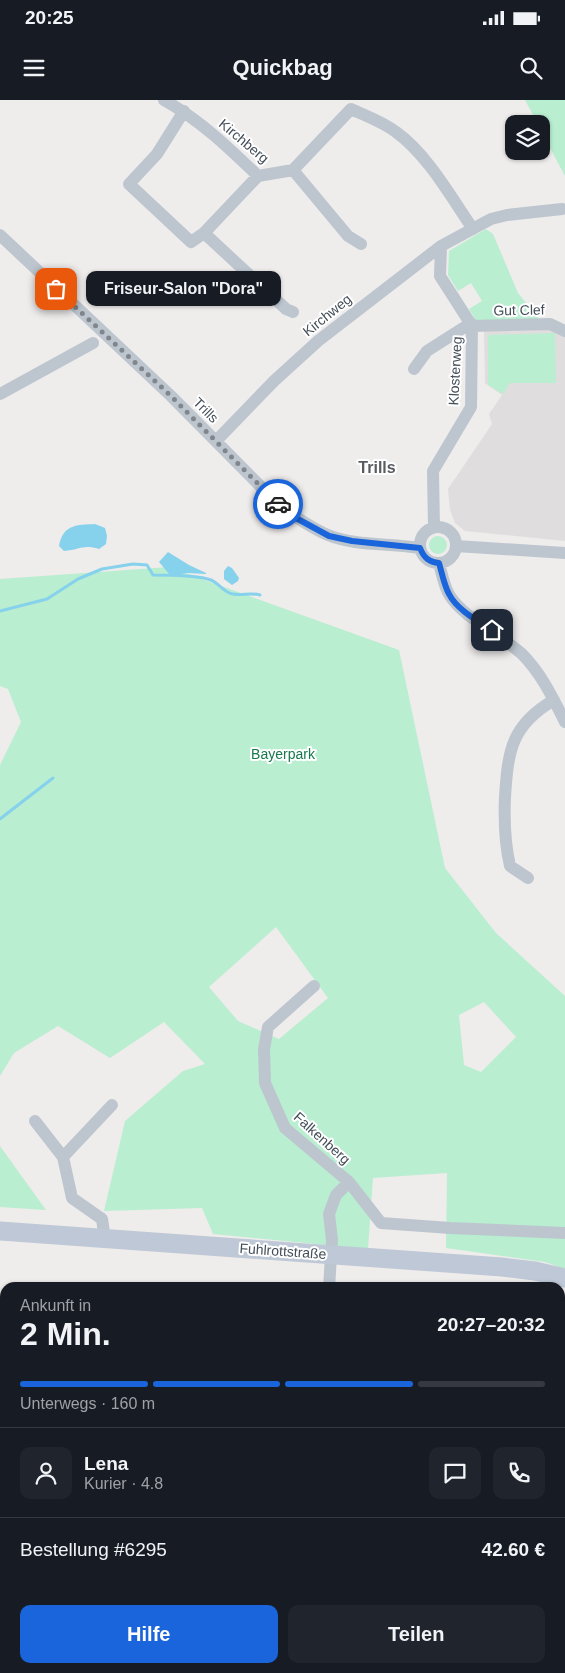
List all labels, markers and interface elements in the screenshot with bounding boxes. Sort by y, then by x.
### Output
text: 20:25 [25,7,74,28]
icon: menu [20,54,48,82]
icon: search [517,54,545,82]
text: Quickbag [232,55,333,80]
map controls [505,115,550,160]
button: layers [505,115,550,160]
street label: Kirchberg [216,116,272,166]
pin [35,268,77,310]
callout: Friseur-Salon "Dora" [86,272,281,306]
icon: bag [42,275,70,303]
text: Friseur-Salon "Dora" [104,280,263,297]
street label: Kirchweg [300,291,354,339]
street label: Gut Clef [493,302,545,318]
street label: Klosterweg [445,336,465,406]
street label: Trills [190,394,222,426]
district label: Trills [358,459,396,476]
courier [253,479,303,529]
icon: car [264,490,292,518]
pin [471,609,513,651]
icon: home [478,616,506,644]
park label: Bayerpark [251,746,316,762]
street label: Falkenberg [291,1109,353,1167]
street label: Fuhlrottstraße [239,1240,327,1262]
text: Ankunft in [20,1297,91,1314]
text: 20:27–20:32 [437,1314,545,1335]
text: 2 Min. [20,1316,111,1352]
text: Unterwegs · 160 m [20,1395,155,1412]
button: person [20,1447,72,1499]
button: chat [429,1447,481,1499]
button: phone [493,1447,545,1499]
text: Lena [84,1453,128,1474]
text: Kurier · 4.8 [84,1475,163,1492]
text: Bestellung #6295 [20,1539,167,1560]
text: 42.60 € [482,1539,545,1560]
button: Hilfe [20,1605,278,1663]
button: Teilen [288,1605,545,1663]

